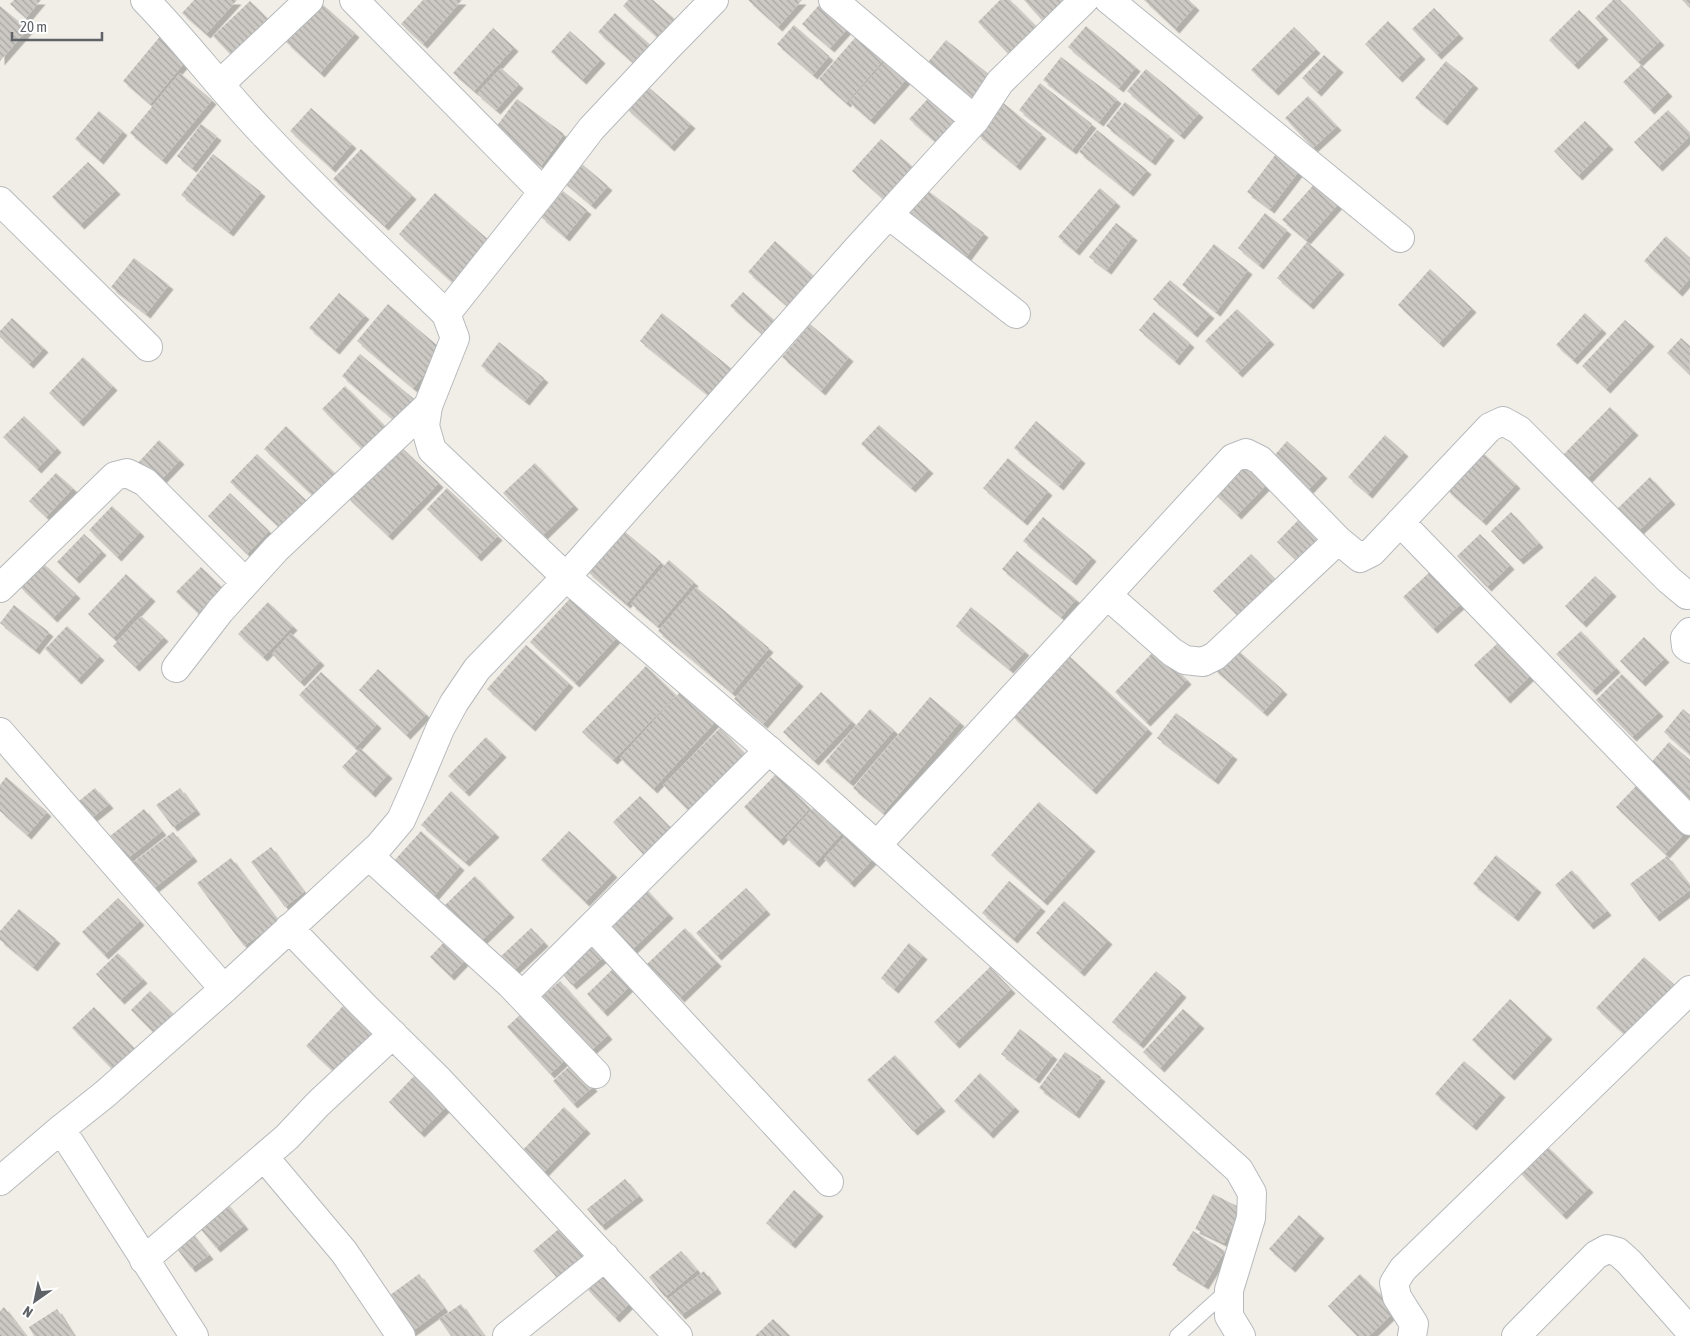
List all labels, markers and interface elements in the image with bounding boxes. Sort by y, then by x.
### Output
scale bar [12,10,102,42]
text: 20 m [20,18,47,35]
north arrow [10,1276,60,1326]
text: N [20,1303,36,1321]

